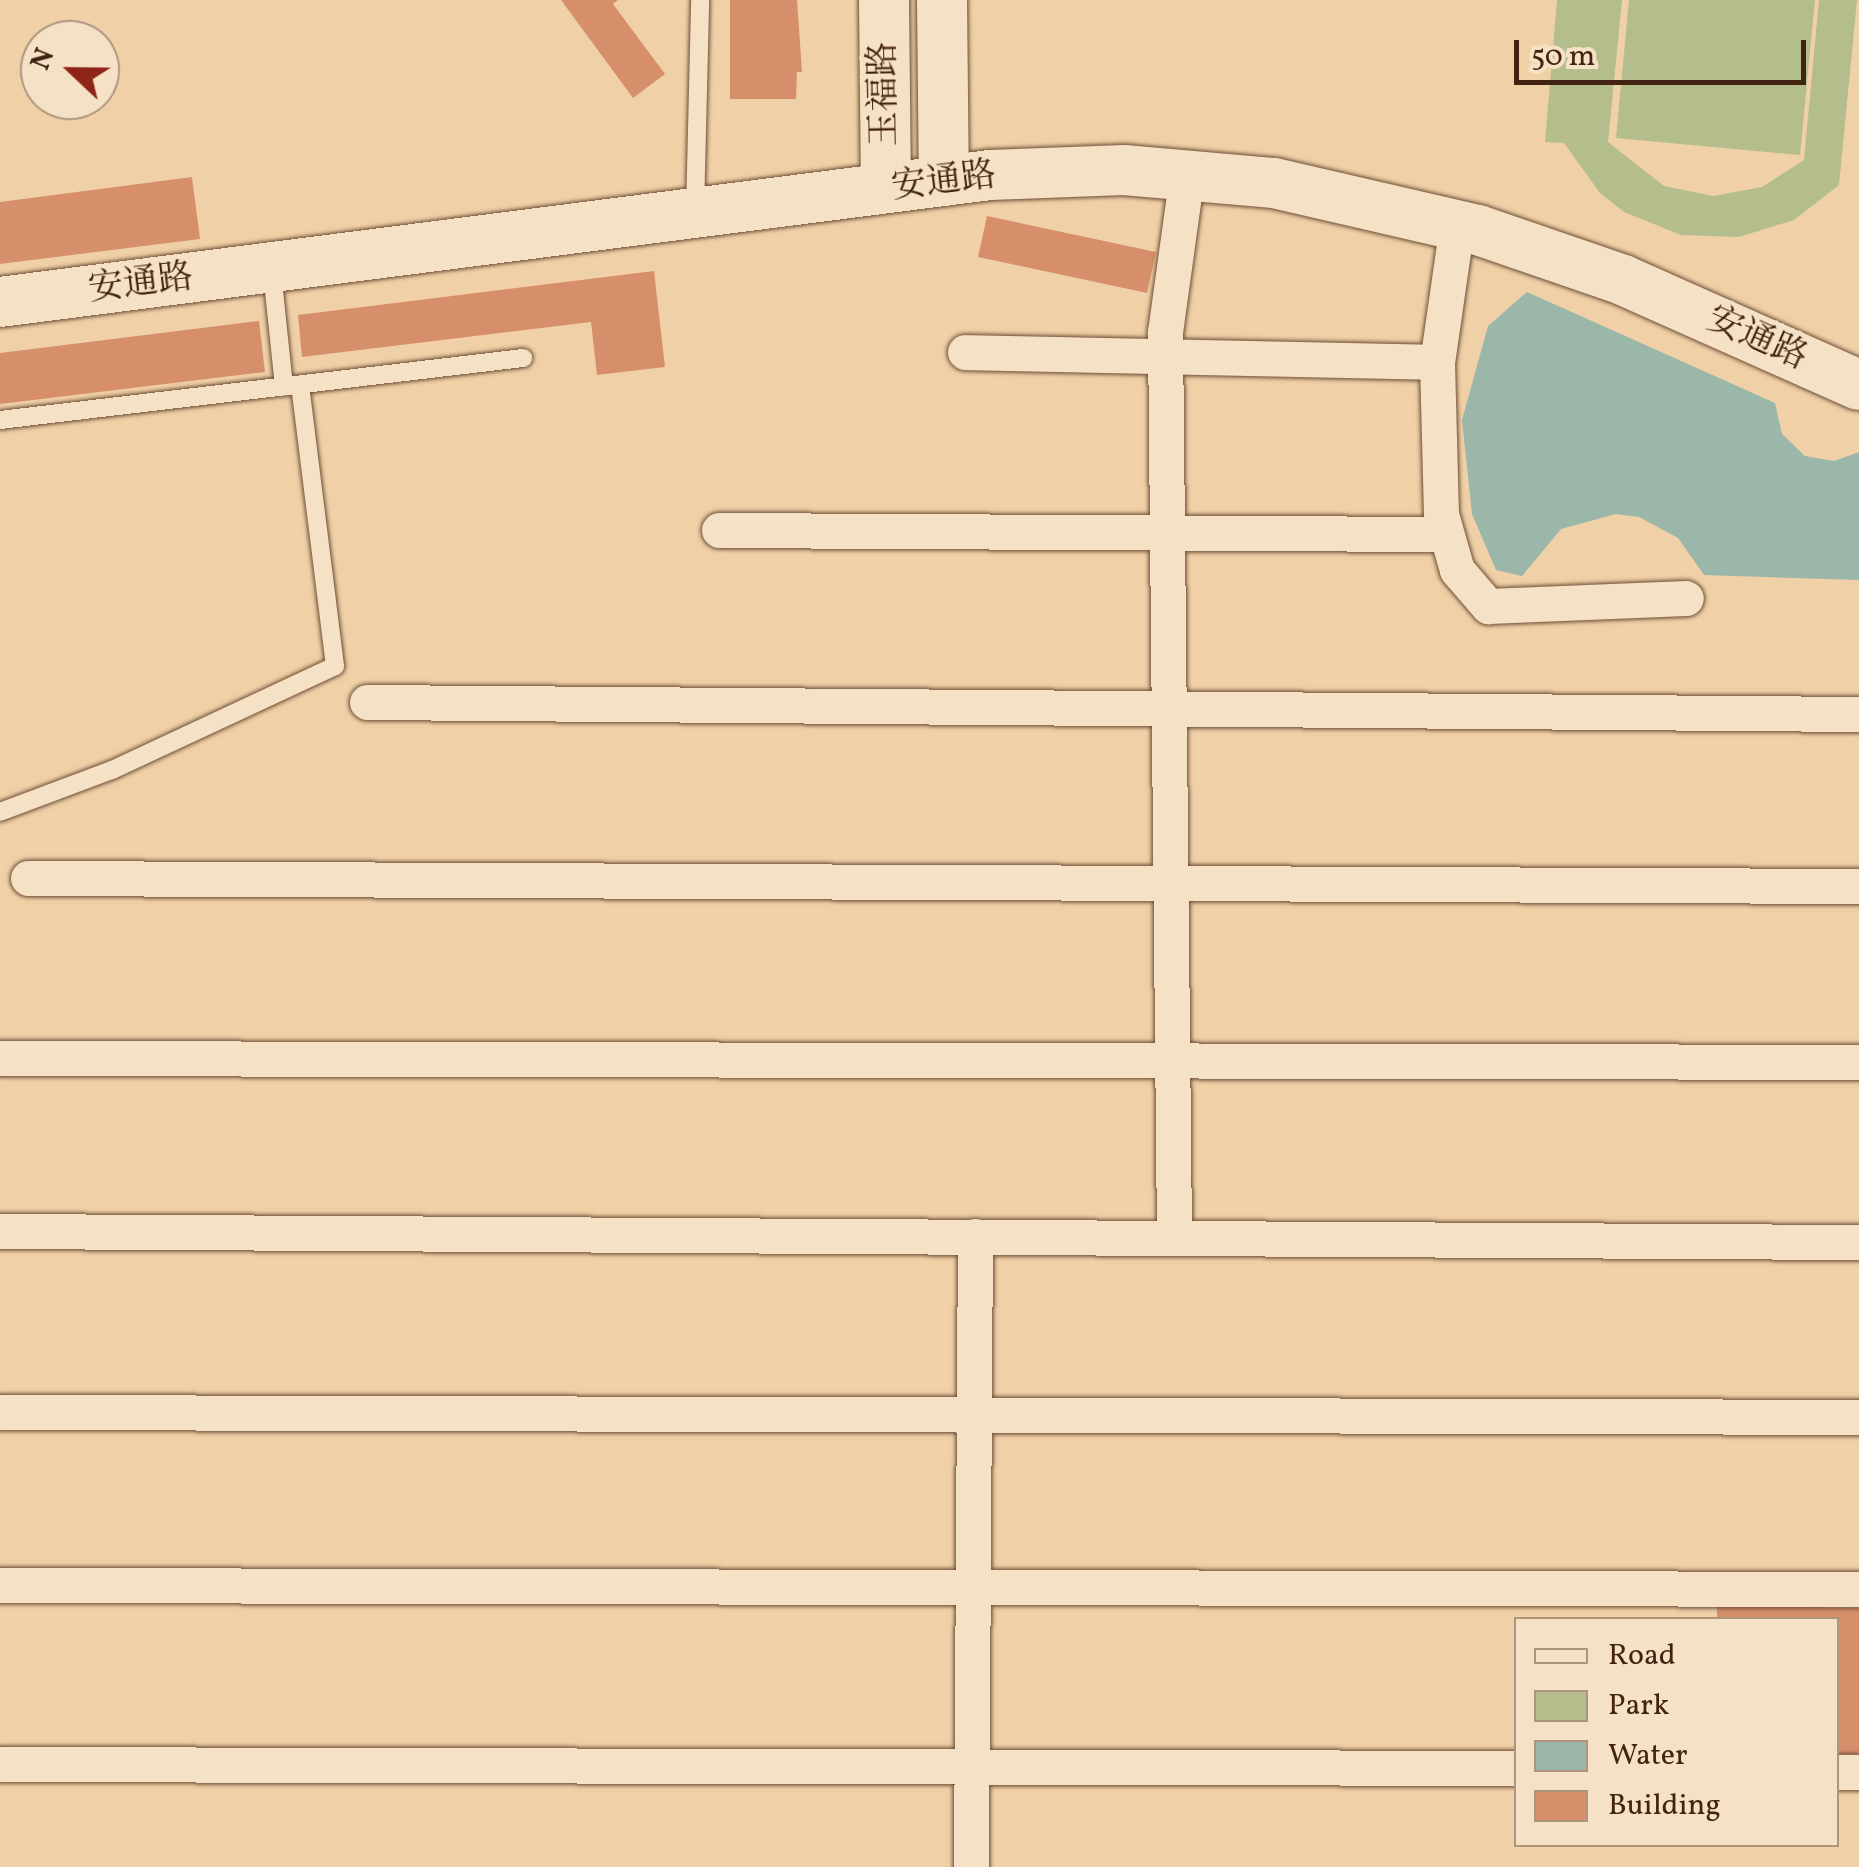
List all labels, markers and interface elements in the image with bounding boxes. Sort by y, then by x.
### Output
north arrow [20,20,120,120]
scale bar [1519,20,1812,82]
text: 50 m [1531,36,1595,78]
street label: 玉福路 [863,41,907,147]
text: N [22,43,65,76]
street label: 安通路 [889,155,999,209]
street label: 安通路 [86,257,196,311]
street label: 安通路 [1700,298,1814,380]
legend [1514,1617,1839,1847]
text: Road [1608,1635,1676,1677]
text: Park [1608,1685,1669,1727]
text: Water [1608,1735,1688,1777]
text: Building [1608,1785,1721,1827]

